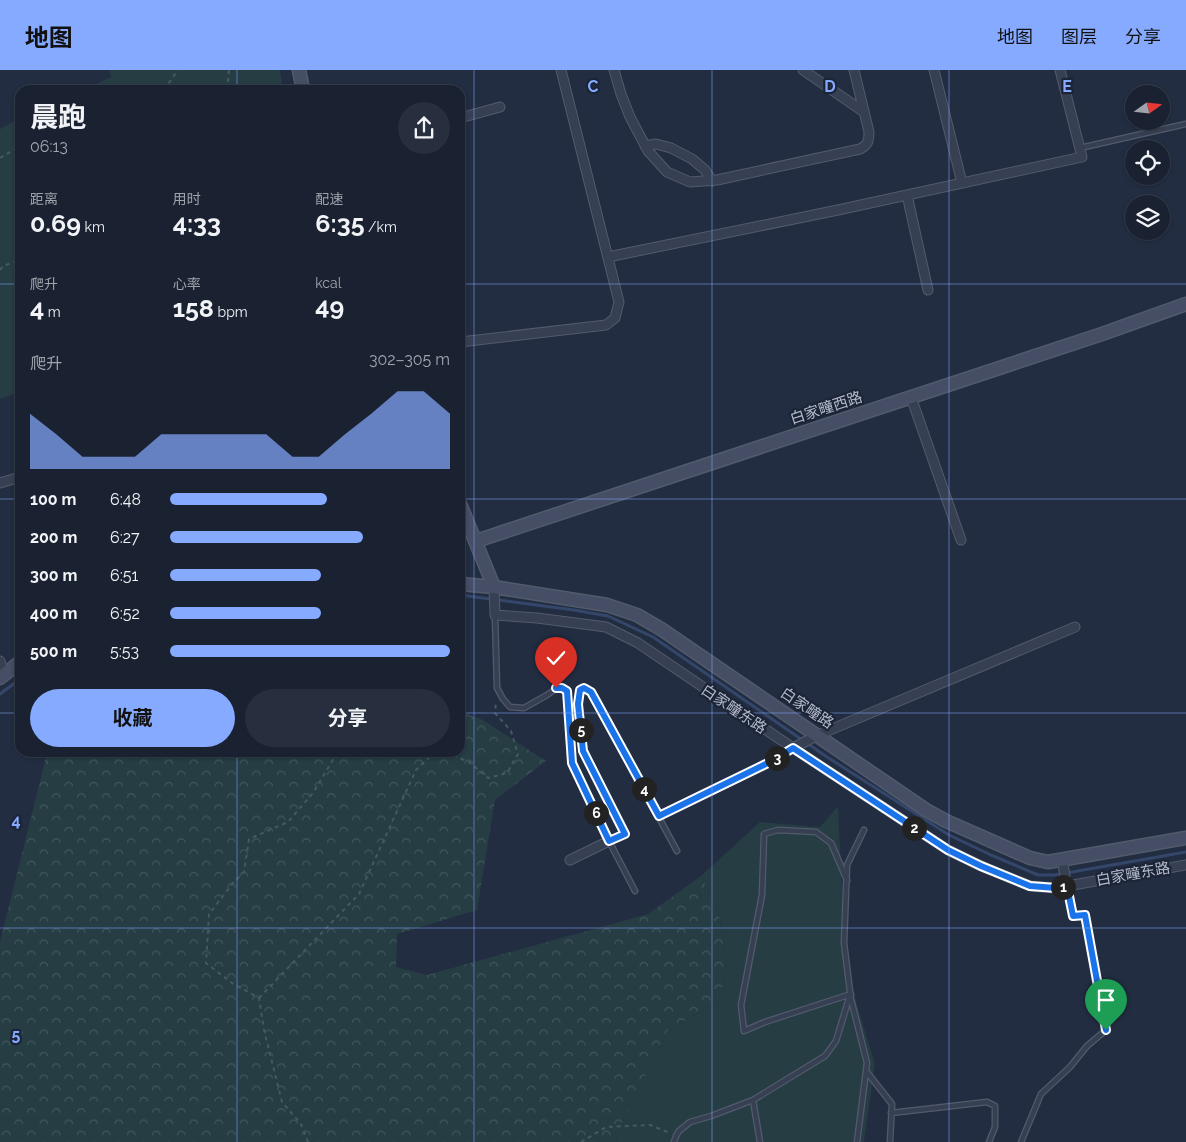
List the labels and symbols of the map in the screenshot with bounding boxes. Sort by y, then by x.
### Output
text: C [588,77,599,96]
text: D [824,77,836,96]
text: E [1062,77,1072,96]
north arrow [1125,85,1170,130]
street label: 白家疃西路 [788,388,864,428]
pin [535,637,577,688]
street label: 白家疃东路 [698,681,770,737]
street label: 白家疃路 [777,684,837,732]
pin: 5 [568,718,594,742]
pin: 3 [764,746,790,770]
pin: 4 [632,776,656,802]
pin: 6 [584,800,608,826]
text: 4 [11,811,21,830]
pin: 2 [902,816,926,840]
street label: 白家疃东路 [1094,859,1172,889]
pin: 1 [1050,874,1076,900]
pin [1085,979,1127,1030]
text: 5 [12,1025,21,1044]

